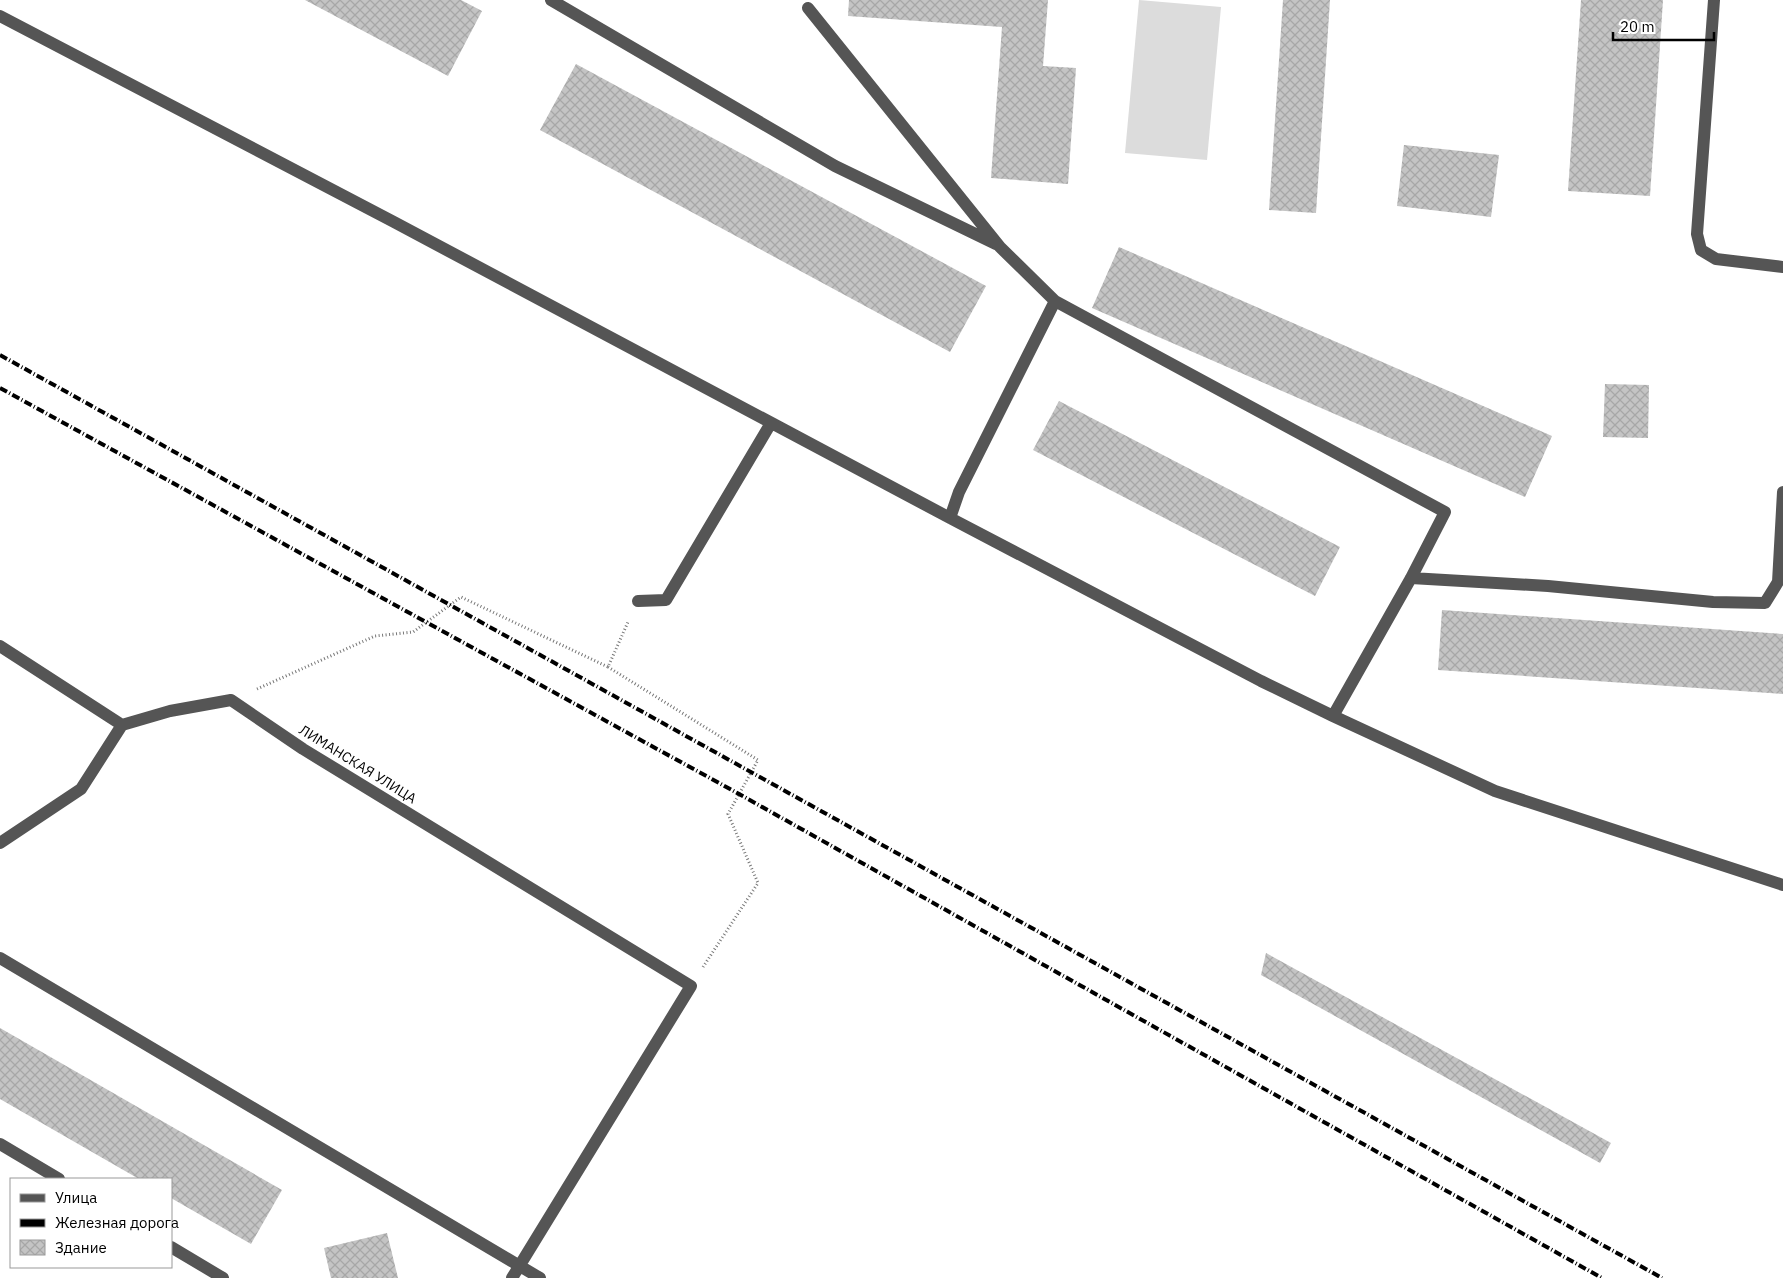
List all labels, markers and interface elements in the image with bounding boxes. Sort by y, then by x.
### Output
scale bar [1613,10,1714,42]
text: 20 m [1620,17,1655,36]
street label: ЛИМАНСКАЯ УЛИЦА [296,721,420,807]
legend [10,1178,172,1268]
text: Улица [55,1188,97,1207]
text: Железная дорога [55,1213,179,1232]
text: Здание [55,1238,107,1257]

